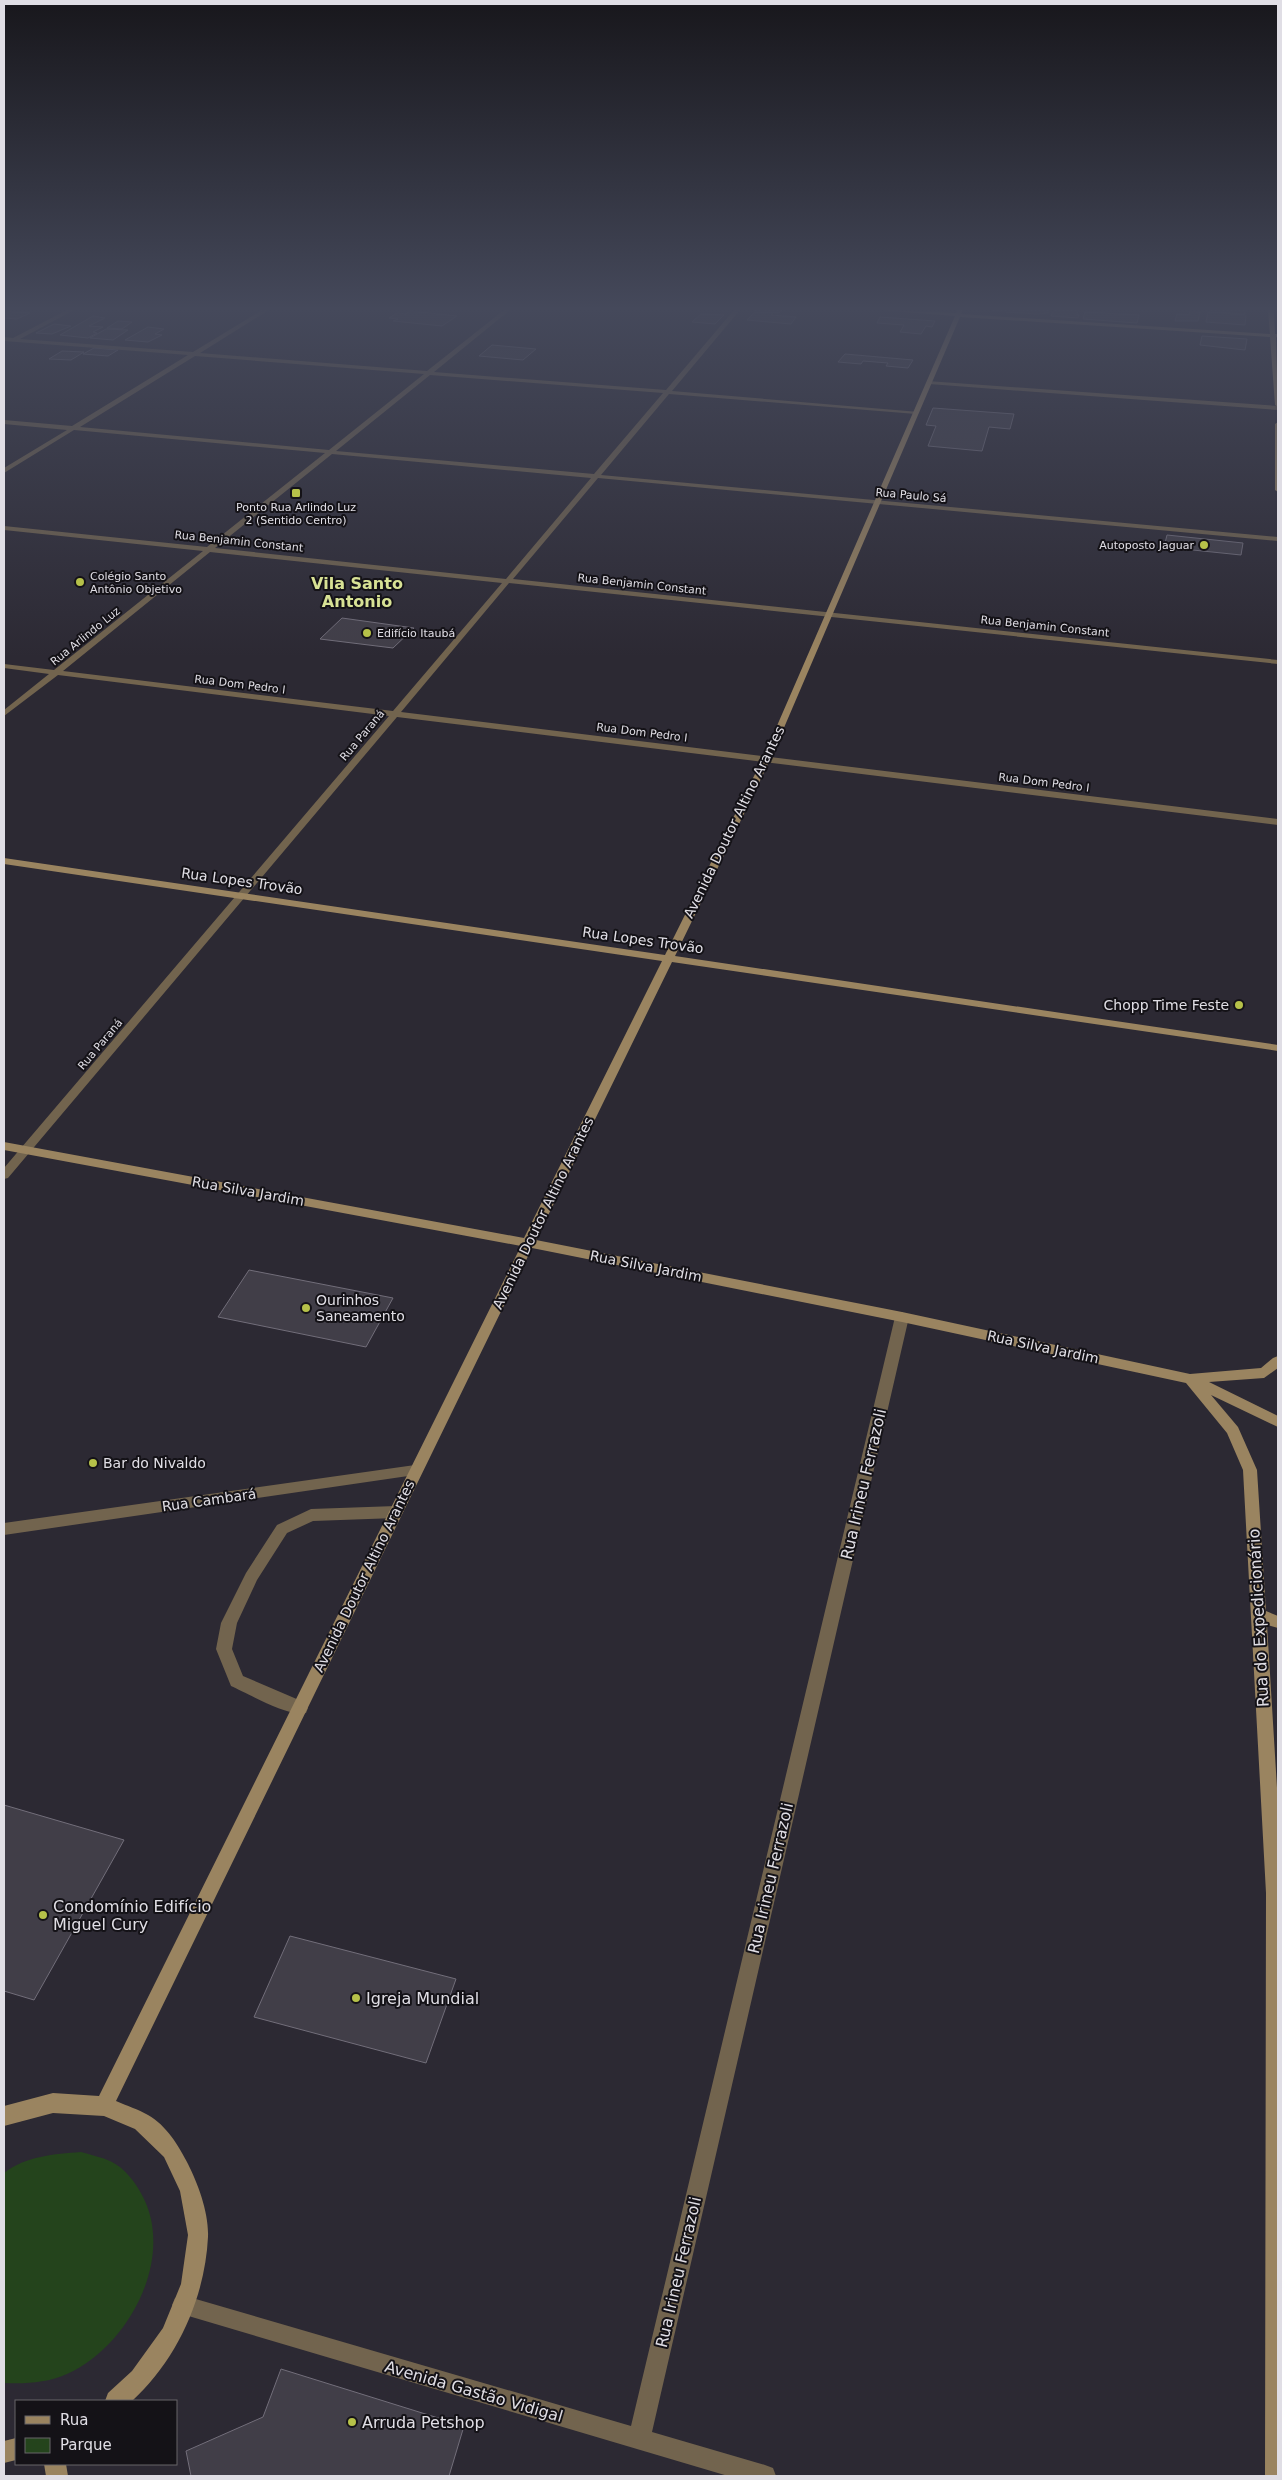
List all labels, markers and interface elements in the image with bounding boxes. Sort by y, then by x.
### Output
street label: Rua Paulo Sá [875,486,947,505]
marker: Ponto Rua Arlindo Luz 2 (Sentido Centro) [290,487,302,499]
place label: Ponto Rua Arlindo Luz 2 (Sentido Centro) [236,501,356,527]
street label: Rua Benjamin Constant [174,528,305,555]
place label: Autoposto Jaguar [1099,539,1194,552]
marker: Autoposto Jaguar [1198,539,1210,551]
place label: Colégio Santo Antônio Objetivo [90,570,182,596]
street label: Rua Benjamin Constant [577,571,708,598]
district label: Vila Santo Antonio [311,574,403,611]
marker: Colégio Santo Antônio Objetivo [74,576,86,588]
street label: Rua Arlindo Luz [48,604,123,668]
street label: Rua Benjamin Constant [980,613,1111,640]
marker: Edifício Itaubá [361,627,373,639]
place label: Edifício Itaubá [377,627,455,640]
street label: Rua Dom Pedro I [194,672,286,697]
street label: Rua Paraná [337,707,387,763]
street label: Rua Dom Pedro I [596,720,688,745]
street label: Avenida Doutor Altino Arantes [680,723,788,921]
street label: Rua Dom Pedro I [998,770,1090,795]
street label: Rua Lopes Trovão [180,865,304,897]
street label: Rua Lopes Trovão [581,924,705,956]
place label: Chopp Time Feste [1104,997,1229,1013]
marker: Chopp Time Feste [1233,999,1245,1011]
street label: Rua Paraná [75,1016,125,1072]
street label: Avenida Doutor Altino Arantes [489,1114,597,1312]
street label: Rua Silva Jardim [191,1173,305,1209]
street label: Rua Silva Jardim [589,1247,703,1285]
place label: Ourinhos Saneamento [316,1292,405,1324]
marker: Ourinhos Saneamento [300,1302,312,1314]
street label: Rua Silva Jardim [986,1327,1100,1367]
street label: Rua Irineu Ferrazoli [837,1407,890,1561]
place label: Bar do Nivaldo [103,1455,206,1471]
marker: Bar do Nivaldo [87,1457,99,1469]
street label: Avenida Doutor Altino Arantes [310,1477,418,1675]
street label: Rua Cambará [161,1485,257,1515]
street label: Rua do Expedicionário [1244,1528,1273,1708]
street label: Rua Irineu Ferrazoli [744,1801,797,1955]
place label: Condomínio Edifício Miguel Cury [53,1897,211,1934]
marker: Condomínio Edifício Miguel Cury [37,1909,49,1921]
place label: Igreja Mundial [366,1989,479,2008]
marker: Igreja Mundial [350,1992,362,2004]
street label: Rua Irineu Ferrazoli [652,2195,705,2349]
street label: Avenida Gastão Vidigal [383,2357,565,2426]
legend [15,2400,178,2465]
text: Rua [60,2411,88,2429]
place label: Arruda Petshop [362,2413,485,2432]
marker: Arruda Petshop [346,2416,358,2428]
text: Parque [60,2436,112,2454]

